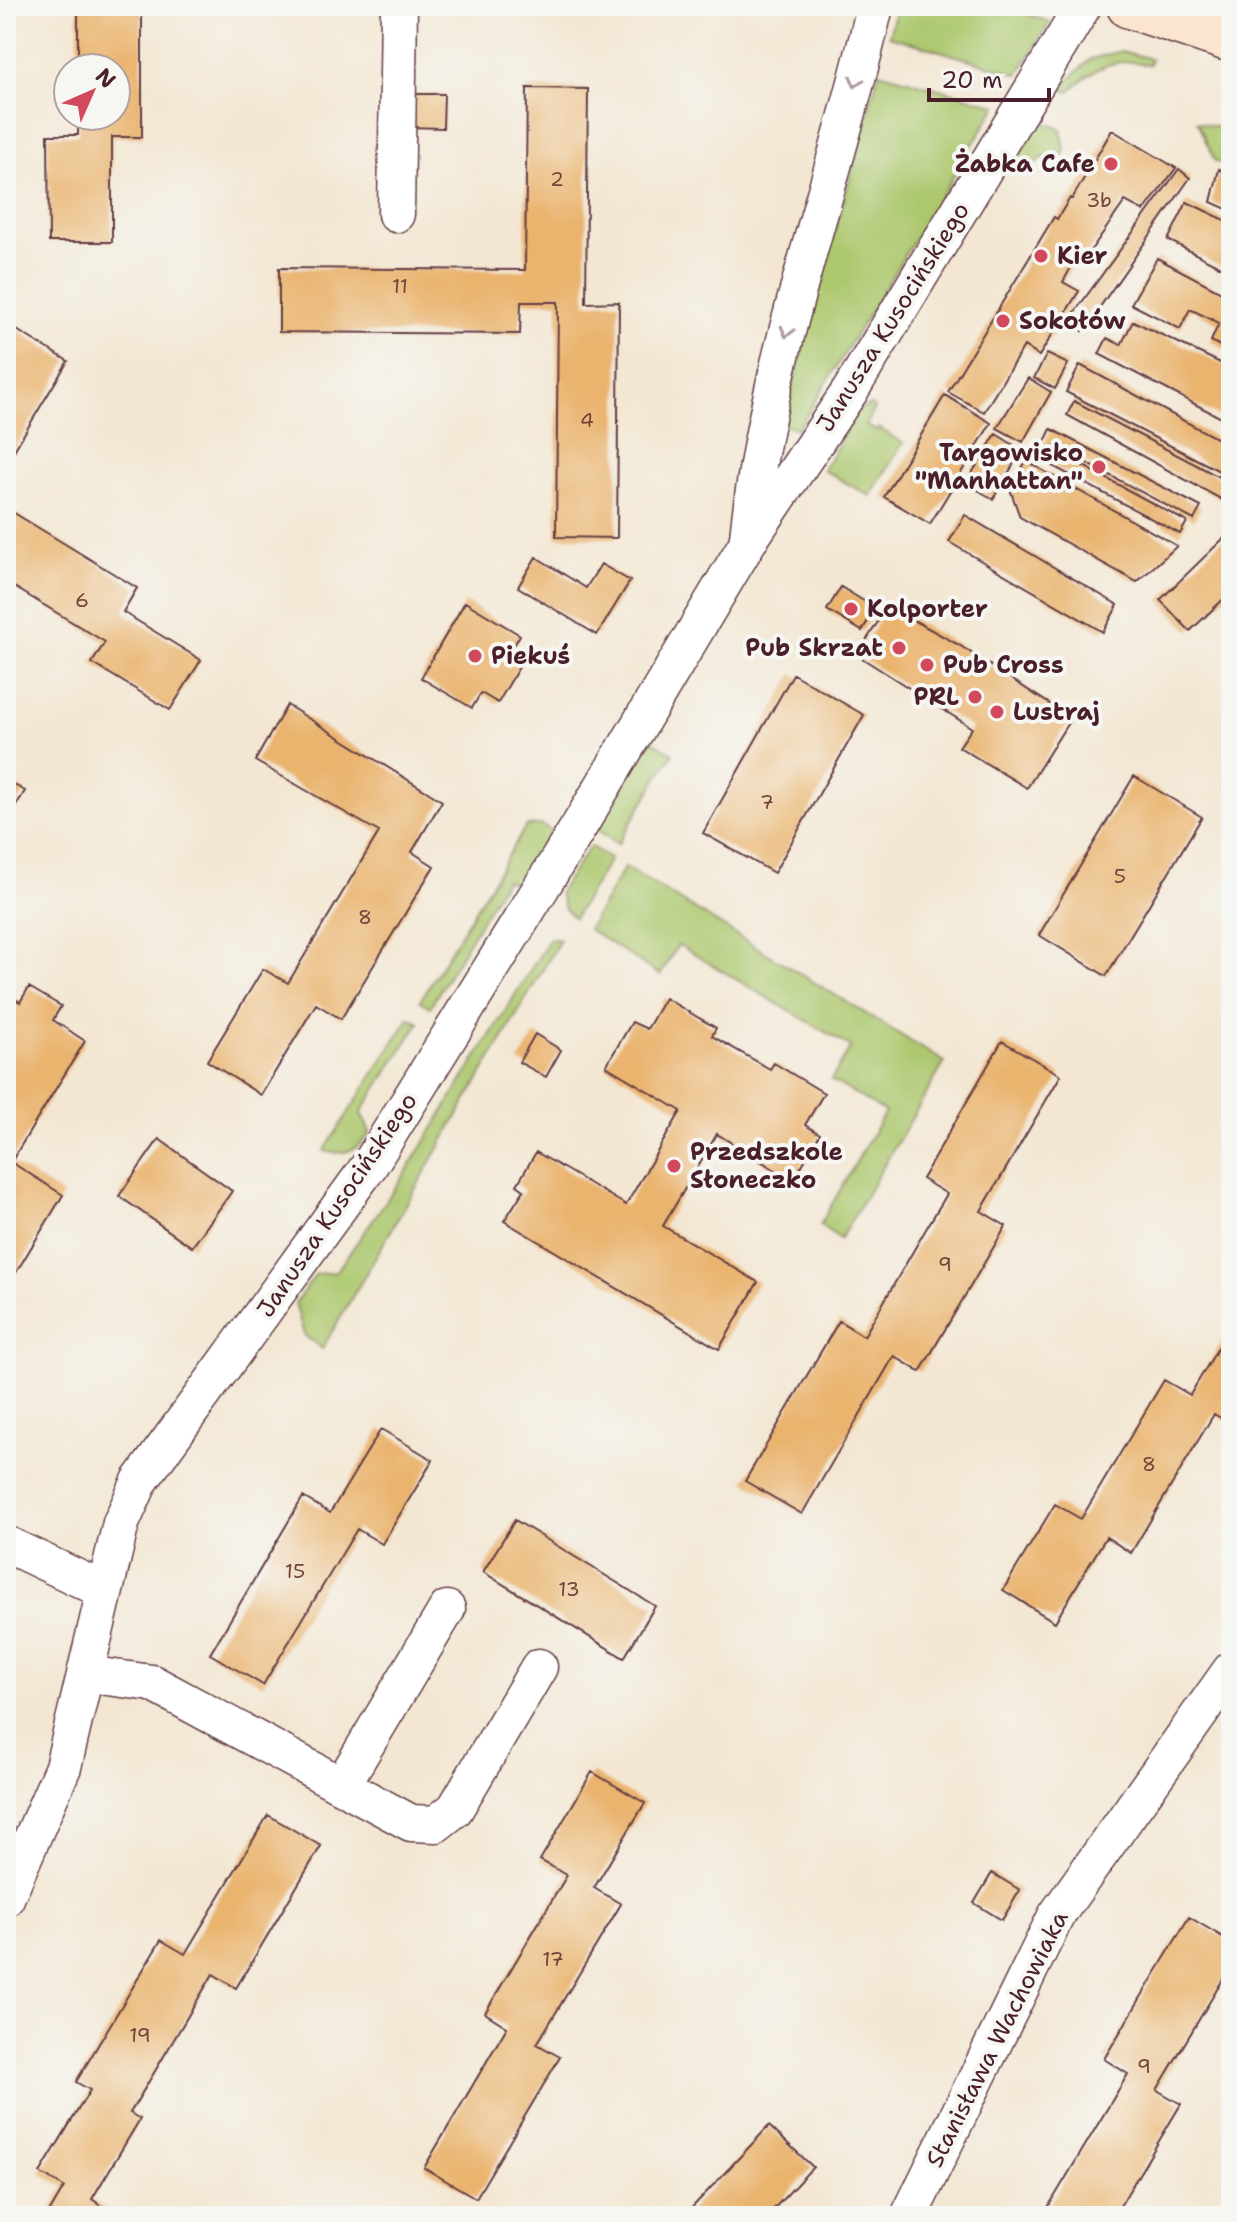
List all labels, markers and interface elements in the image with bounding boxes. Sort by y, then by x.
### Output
north arrow [52,52,132,132]
scale bar [929,52,1049,102]
text: N [89,62,122,95]
text: 20 m [941,64,1003,96]
one-way arrow [849,74,865,88]
place label: Żabka Cafe [955,148,1095,180]
marker: Żabka Cafe [1102,155,1120,173]
house number: 2 [550,166,564,192]
house number: 3b [1086,187,1112,213]
street label: Janusza Kusocińskiego [809,196,977,438]
place label: Kier [1057,240,1108,272]
marker: Kier [1032,247,1050,265]
house number: 11 [392,273,408,299]
place label: Sokołów [1019,305,1126,337]
marker: Sokołów [994,312,1012,330]
one-way arrow [780,325,797,339]
house number: 4 [580,407,594,433]
place label: Targowisko "Manhattan" [915,437,1083,497]
marker: Targowisko "Manhattan" [1090,458,1108,476]
house number: 6 [75,587,89,613]
place label: Kolporter [867,593,988,625]
marker: Kolporter [842,600,860,618]
place label: Pub Skrzat [745,632,883,664]
marker: Pub Skrzat [890,639,908,657]
place label: Piekuś [491,640,570,672]
marker: Piekuś [466,647,484,665]
place label: Pub Cross [943,649,1064,681]
marker: Pub Cross [918,656,936,674]
place label: PRL [914,681,959,713]
marker: PRL [966,688,984,706]
place label: Lustraj [1013,696,1100,728]
marker: Lustraj [988,703,1006,721]
house number: 7 [760,789,774,815]
house number: 5 [1114,863,1126,889]
house number: 8 [358,904,372,930]
street label: Janusza Kusocińskiego [250,1086,424,1324]
place label: Przedszkole Słoneczko [690,1136,843,1196]
marker: Przedszkole Słoneczko [665,1157,683,1175]
house number: 9 [938,1251,952,1277]
house number: 8 [1142,1451,1156,1477]
house number: 15 [285,1558,305,1584]
house number: 13 [558,1576,580,1602]
street label: Stanisława Wachowiaka [918,1905,1076,2173]
house number: 17 [542,1946,564,1972]
house number: 19 [129,2022,151,2048]
house number: 9 [1137,2053,1151,2079]

